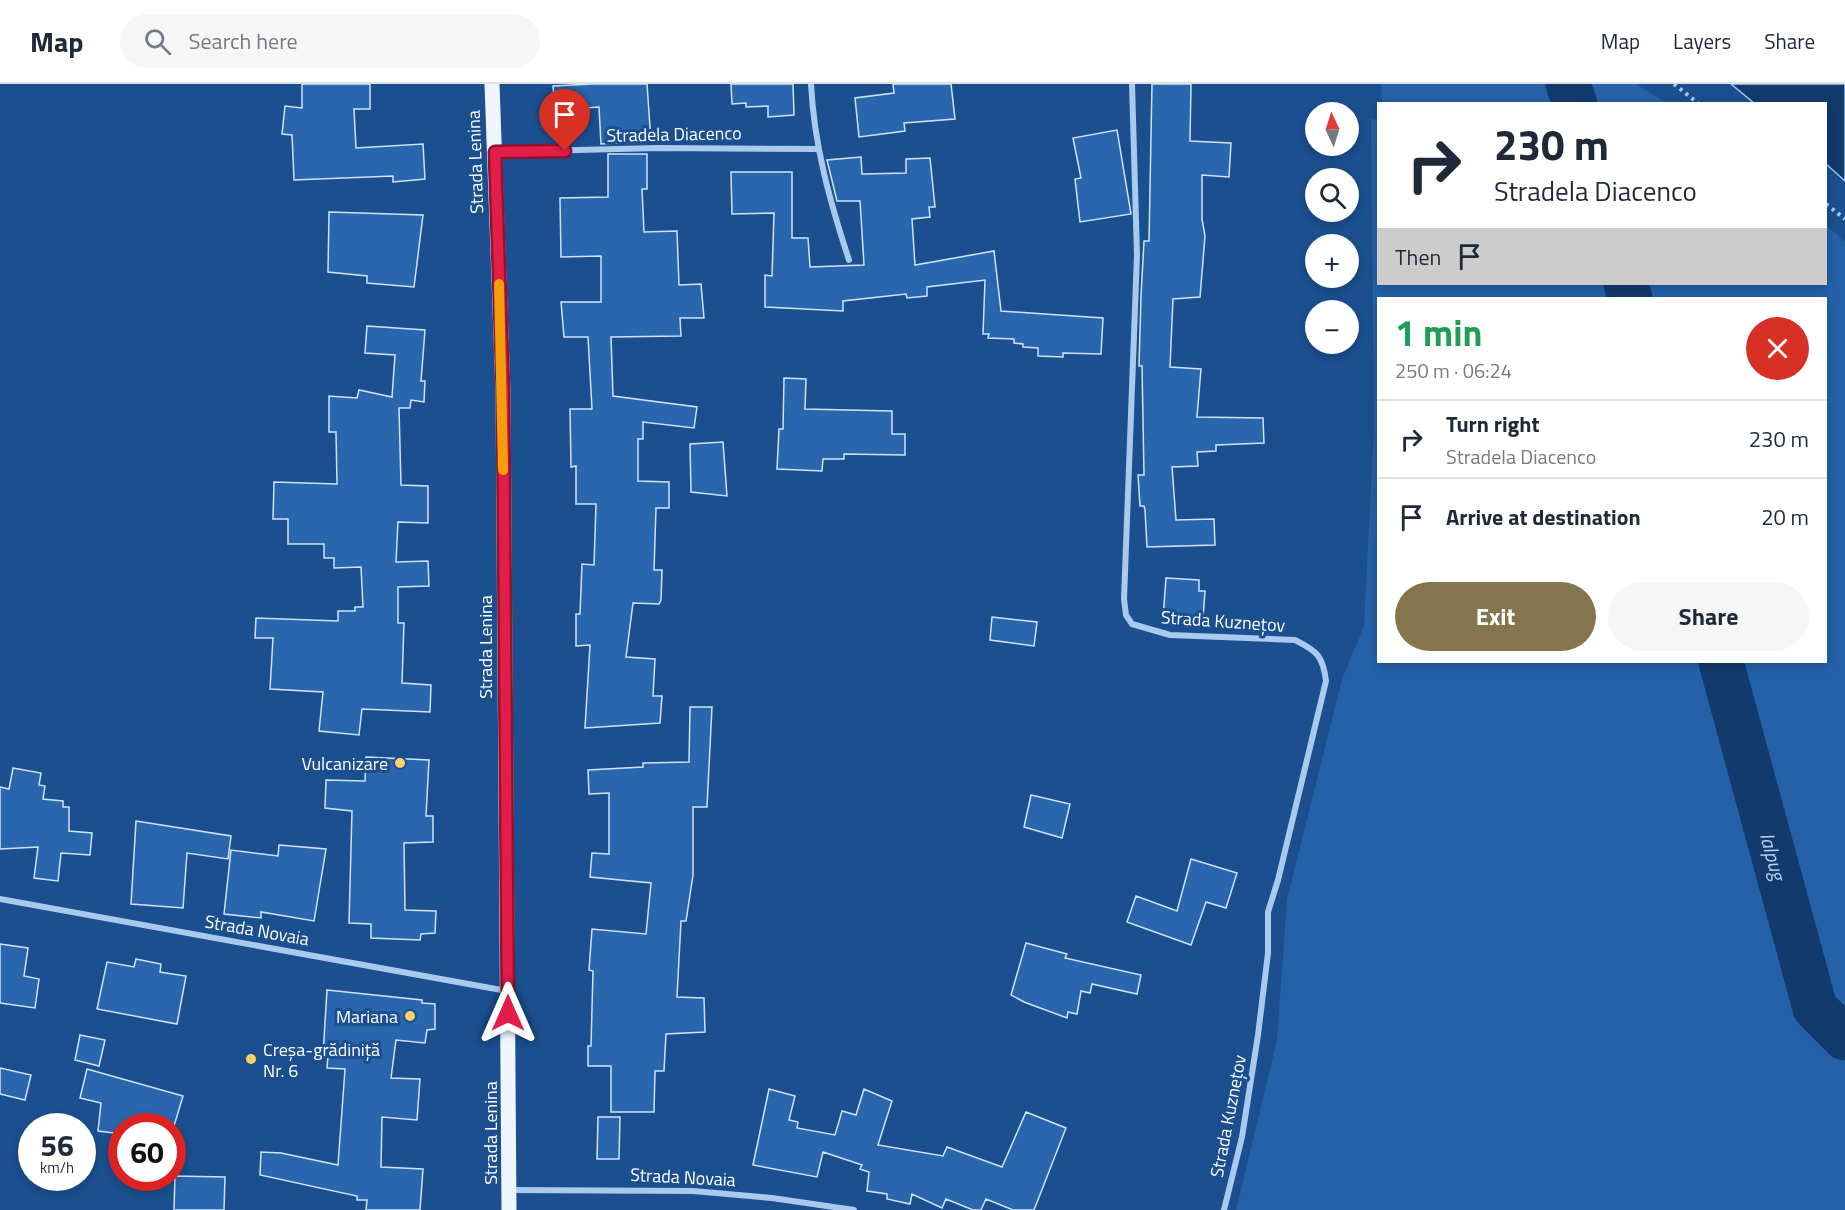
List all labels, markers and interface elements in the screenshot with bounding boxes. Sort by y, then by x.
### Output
search box [120,14,540,68]
text: Map [30,20,84,63]
text: Search here [189,24,298,58]
icon: search [141,25,174,58]
text: Map [1601,25,1640,57]
text: Layers [1673,25,1731,57]
text: Share [1764,25,1815,57]
pin [539,89,590,151]
icon: arrive [548,98,581,131]
north arrow [1305,102,1359,156]
map controls [1305,102,1359,354]
street label: Strada Lenina [460,110,490,214]
text: 230 m [1494,112,1609,176]
street label: Stradela Diacenco [606,119,742,149]
icon: right [1395,126,1473,204]
button: search [1305,168,1359,222]
text: Stradela Diacenco [1494,170,1697,211]
button: + [1305,234,1359,288]
text: Then [1395,240,1441,274]
icon: arrive [1453,240,1486,273]
button: − [1305,300,1359,354]
text: 1 min [1395,305,1482,360]
button: close [1746,317,1809,380]
text: 250 m · 06:24 [1395,355,1512,386]
text: Turn right [1446,407,1540,441]
text: 230 m [1749,422,1809,456]
icon: right [1395,423,1428,456]
text: Stradela Diacenco [1446,441,1596,472]
text: Arrive at destination [1446,500,1641,534]
text: 20 m [1761,500,1809,534]
icon: arrive [1395,501,1428,534]
button: Exit [1395,582,1596,651]
button: Share [1608,582,1809,651]
street label: Strada Lenina [472,595,499,699]
street label: Strada Kuznețov [1160,603,1286,639]
place label: Vulcanizare [301,750,388,777]
marker: Vulcanizare [393,756,407,770]
water label: Ialpug [1752,829,1796,886]
street label: Strada Novaia [203,908,311,952]
position arrow [476,981,540,1045]
place label: Mariana [336,1003,398,1030]
marker: Mariana [403,1009,417,1023]
place label: Creșa-grădiniță Nr. 6 [263,1036,380,1084]
marker: Creșa-grădiniță Nr. 6 [244,1052,258,1066]
street label: Strada Kuznețov [1203,1052,1253,1180]
street label: Strada Lenina [477,1081,504,1185]
speed limit sign: 60 [108,1113,186,1191]
text: 56 [40,1122,74,1168]
text: km/h [40,1156,74,1179]
street label: Strada Novaia [630,1161,736,1193]

